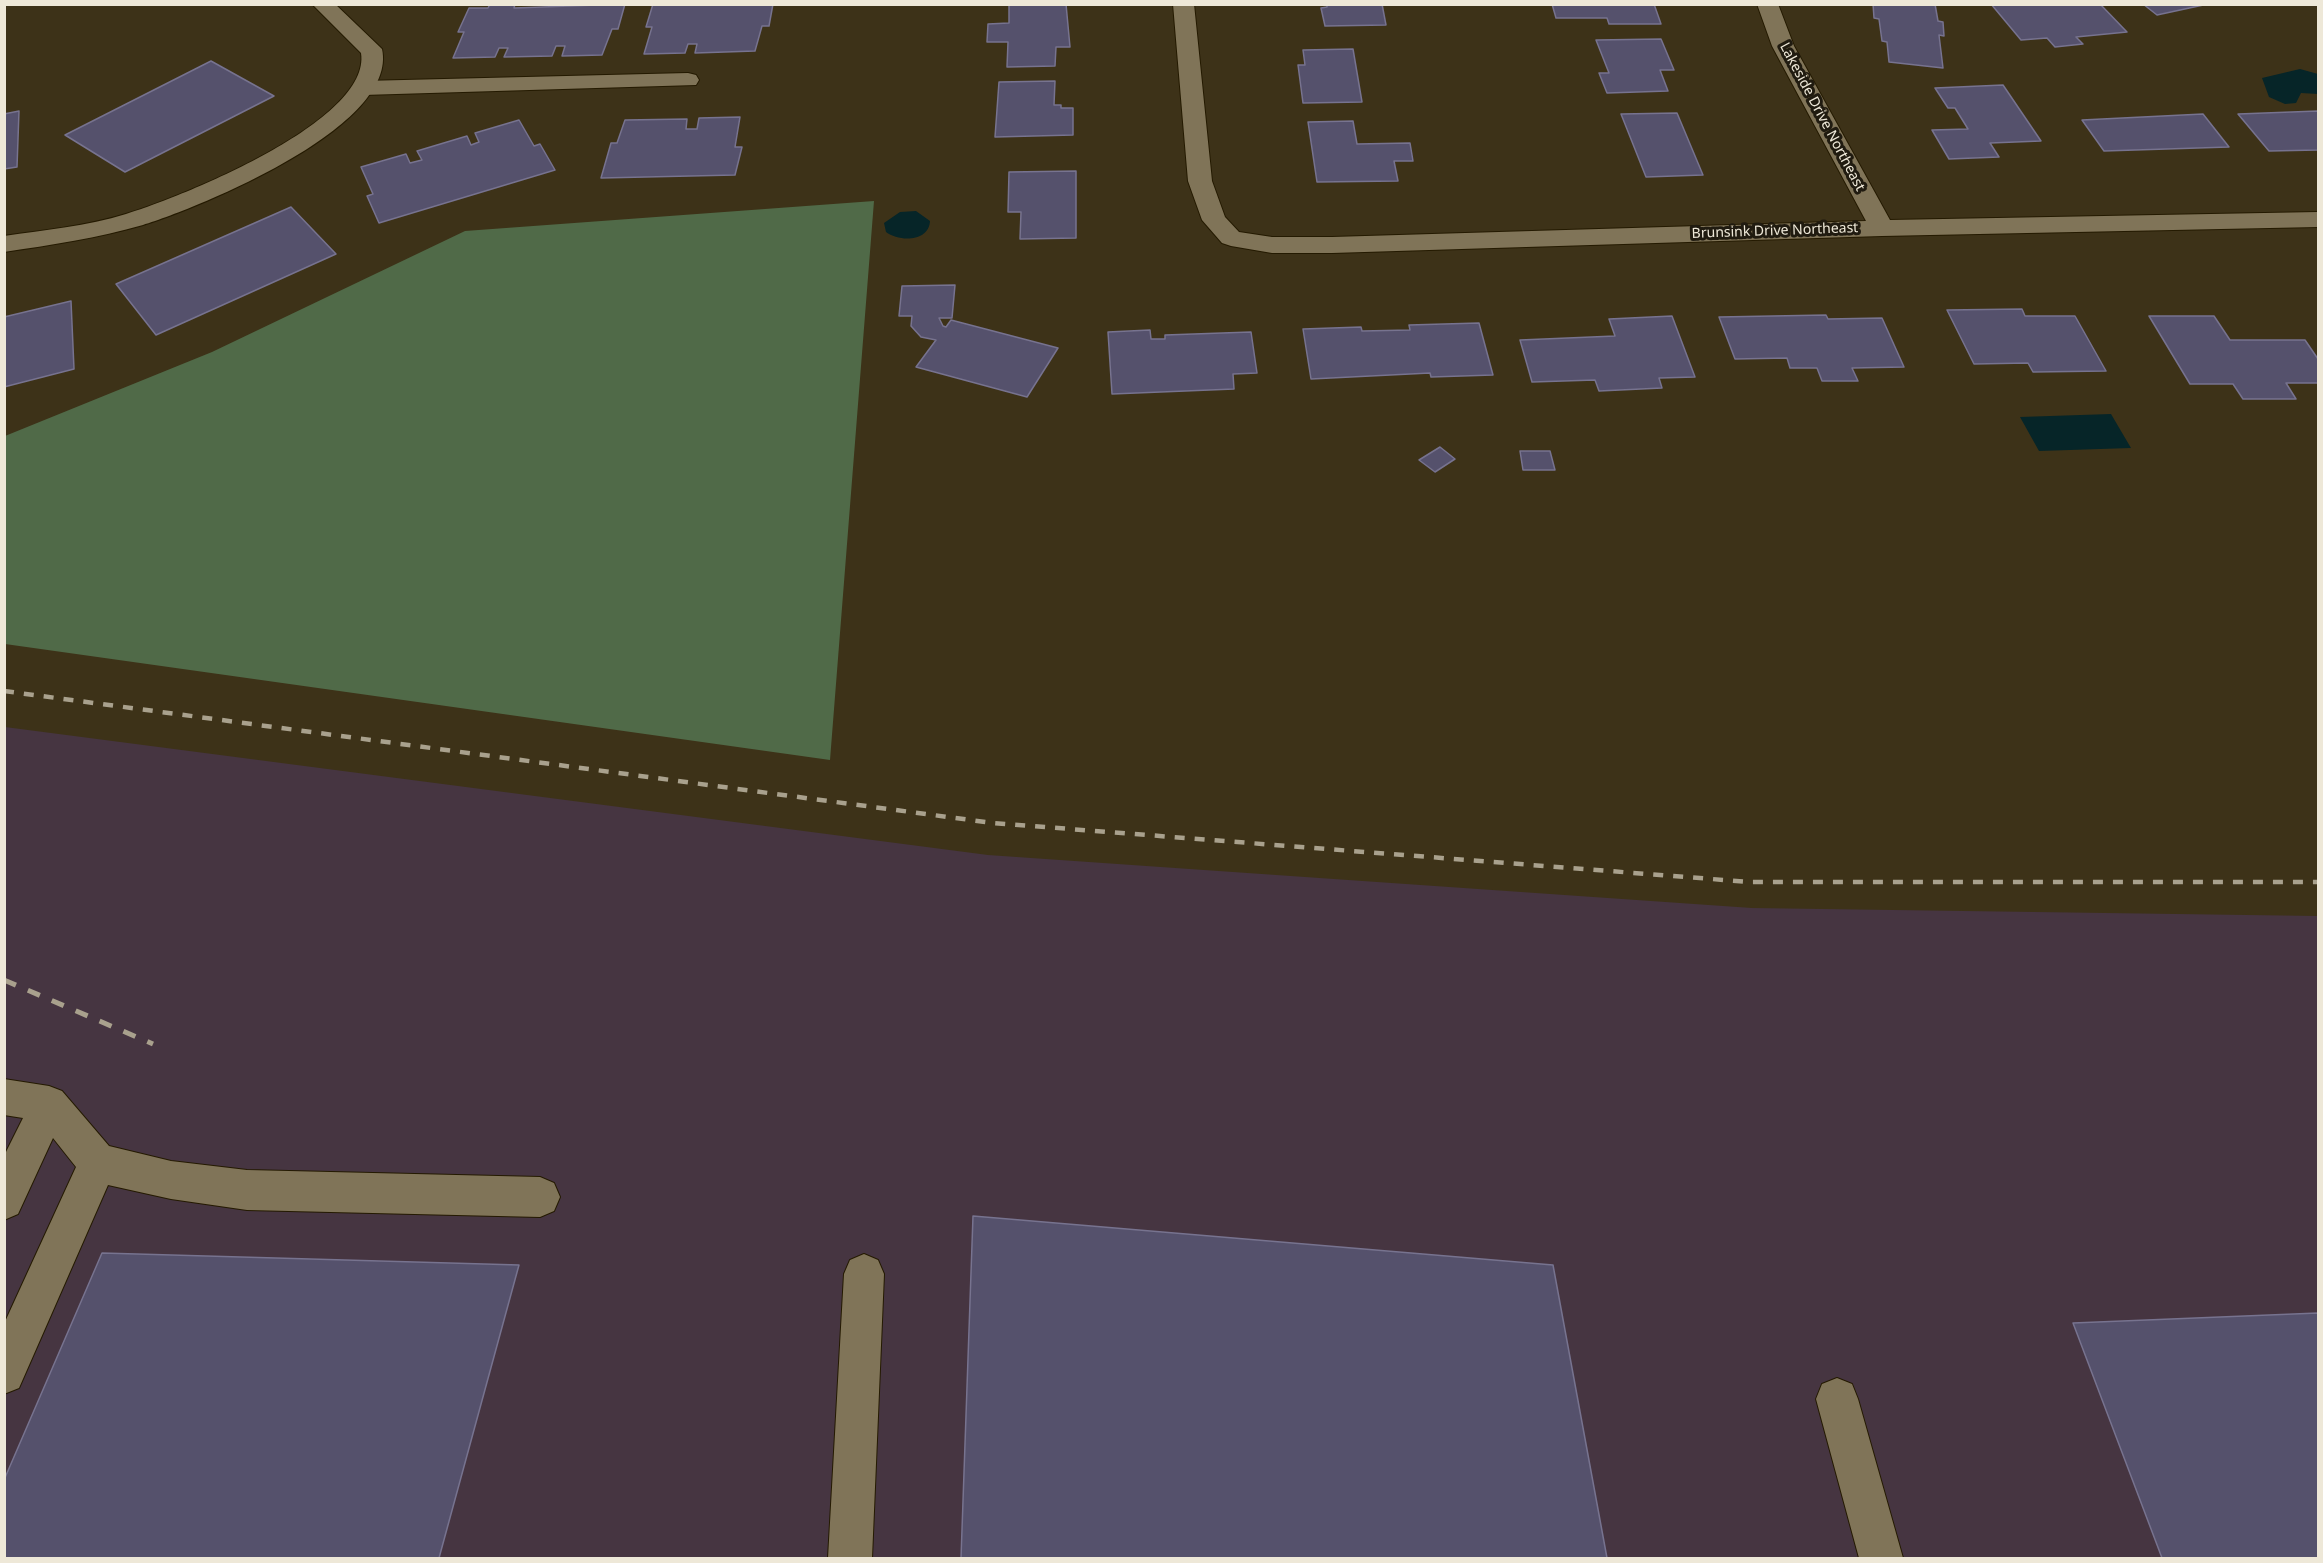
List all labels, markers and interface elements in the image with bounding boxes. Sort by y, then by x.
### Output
street label: Lakeside Drive Northeast [1776,40,1868,194]
street label: Brunsink Drive Northeast [1691,220,1859,242]

